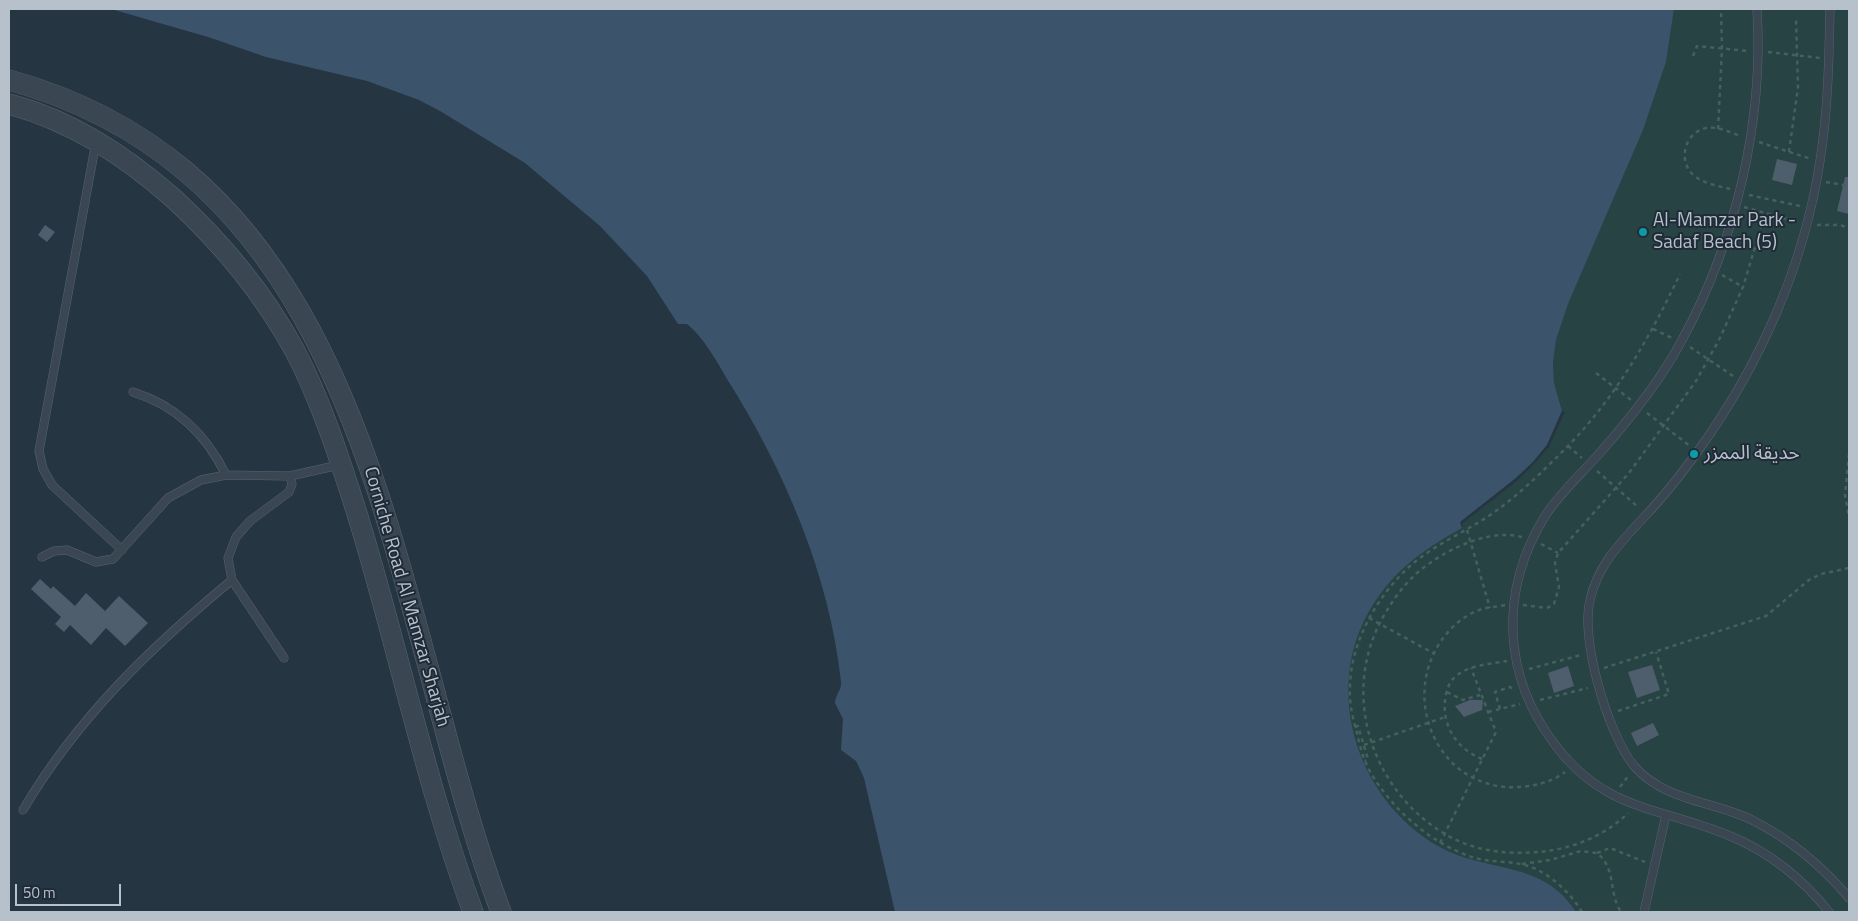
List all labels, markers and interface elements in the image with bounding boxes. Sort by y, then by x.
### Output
place label: Al-Mamzar Park - Sadaf Beach (5) [1653,210,1796,254]
marker: Al-Mamzar Park - Sadaf Beach (5) [1637,226,1649,238]
place label: حديقة الممزر [1704,443,1800,465]
marker: حديقة الممزر [1688,448,1700,460]
street label: Corniche Road Al Mamzar Sharjah [358,464,454,730]
scale bar [18,874,124,906]
text: 50 m [23,881,56,904]

